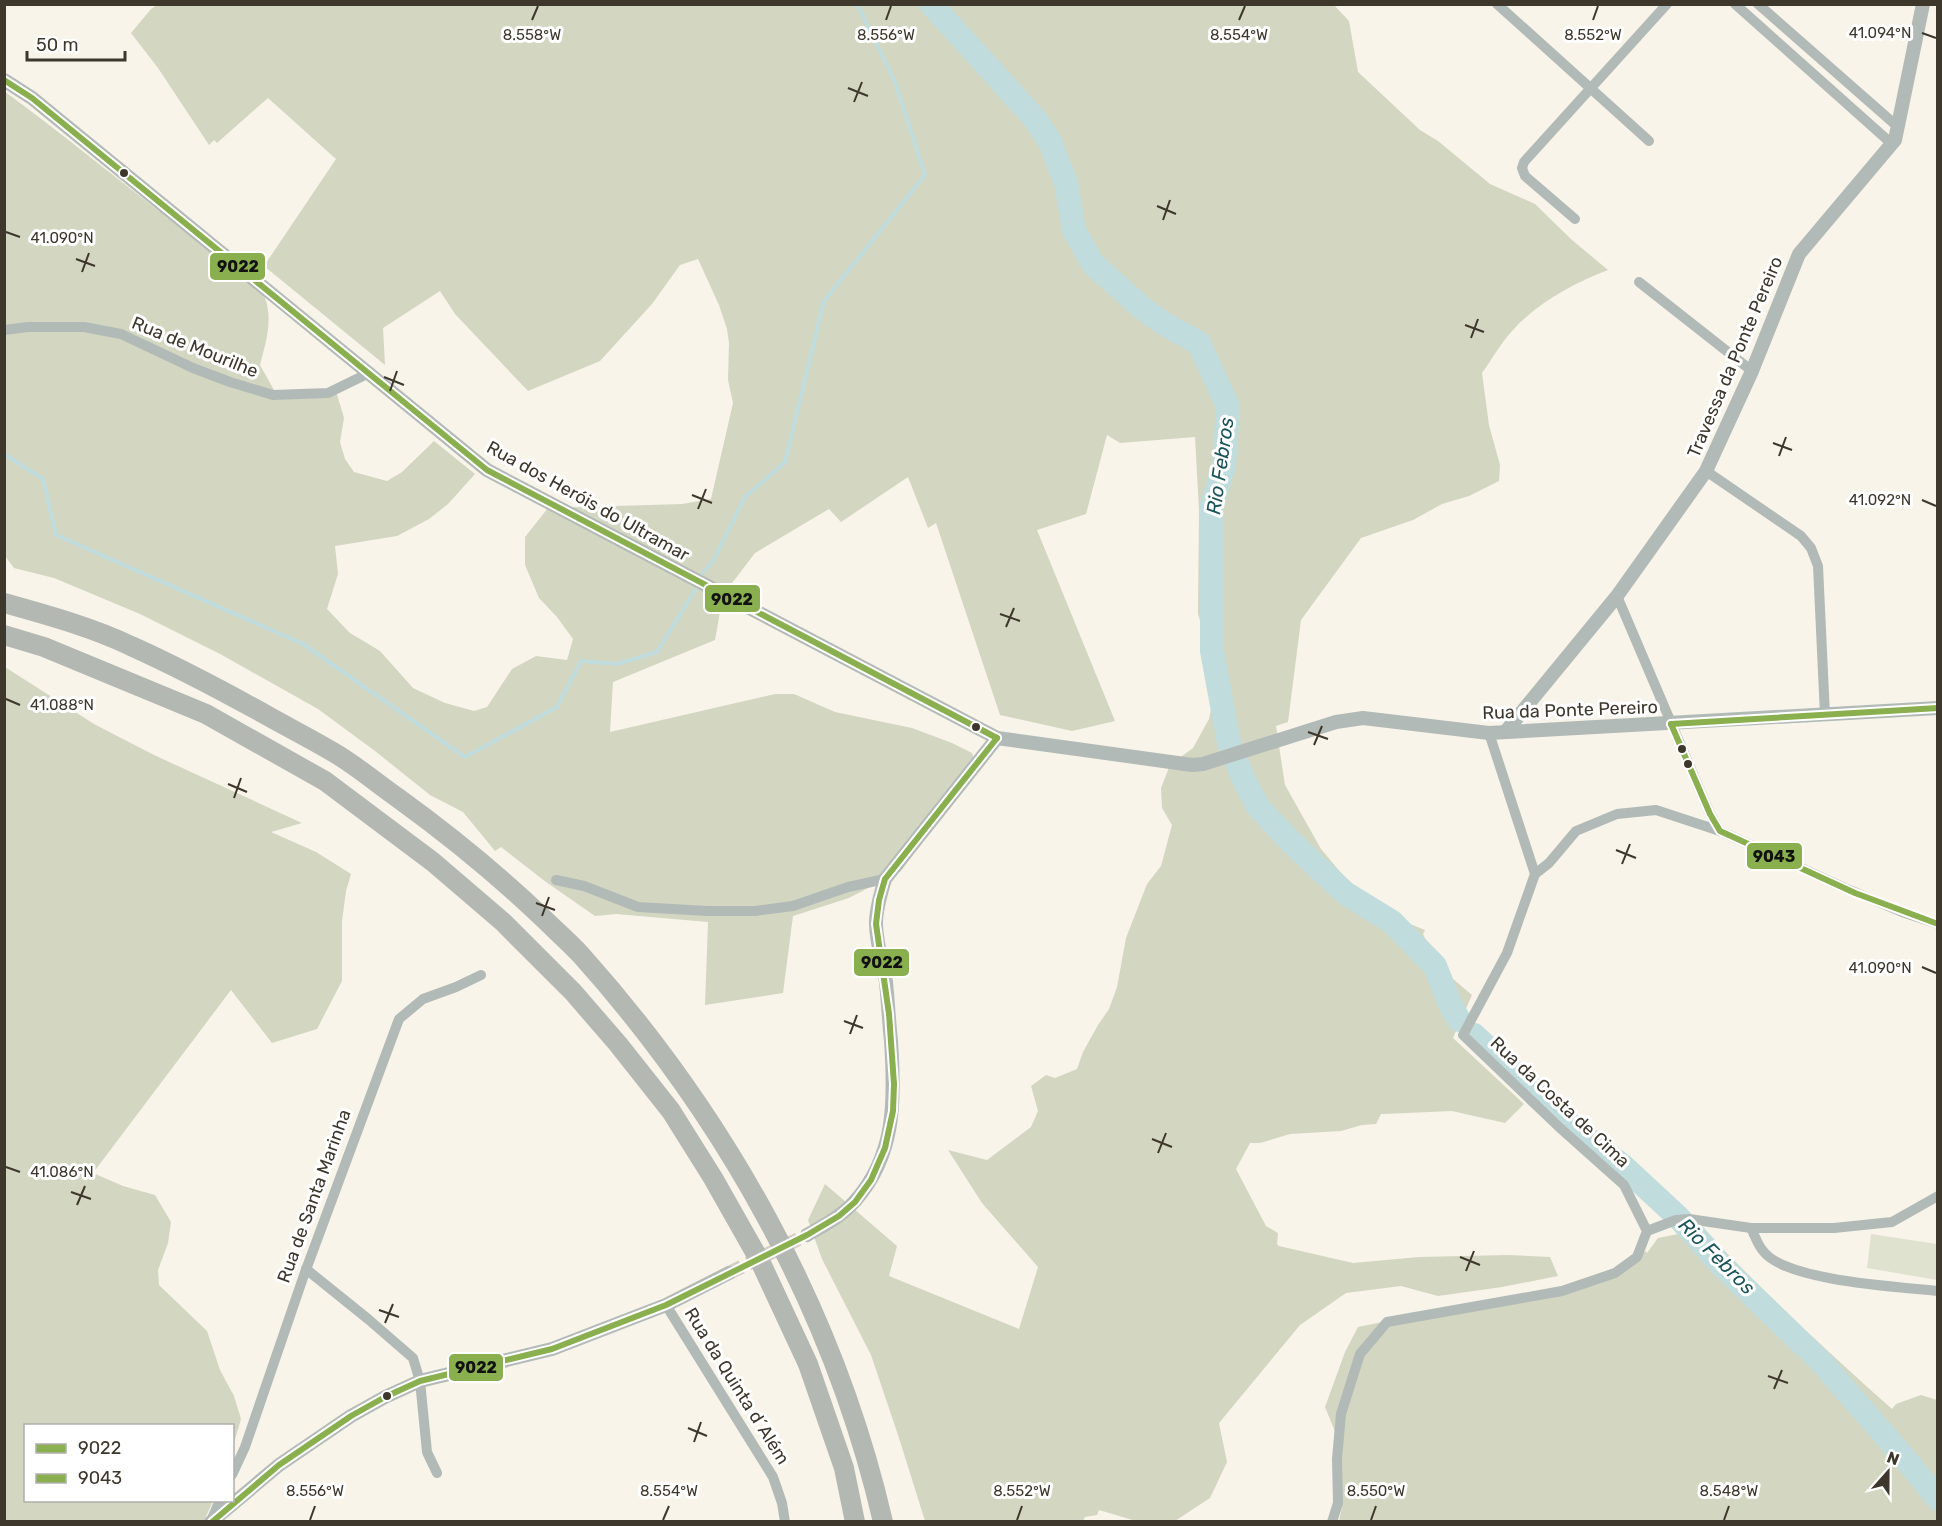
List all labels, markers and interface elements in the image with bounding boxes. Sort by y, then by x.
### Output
scale bar [27,24,124,62]
text: 41.094°N [1849,24,1911,42]
text: 8.558°W [503,26,561,44]
text: 8.556°W [857,26,915,44]
text: 8.554°W [1210,26,1268,44]
text: 8.552°W [1564,26,1622,44]
text: 50 m [36,34,79,56]
unlabelled marker [118,167,130,179]
text: 41.090°N [30,229,94,247]
line badge: 9022 [209,252,266,281]
street label: Travessa da Ponte Pereiro [1683,253,1787,461]
text: 9022 [217,257,259,276]
street label: Rua de Mourilhe [129,312,261,382]
water label: Rio Febros [1201,416,1239,516]
street label: Rua dos Heróis do Ultramar [483,436,693,566]
text: 41.092°N [1849,491,1911,509]
line badge: 9022 [704,584,761,613]
text: 9022 [711,590,753,609]
text: 41.088°N [30,696,94,714]
street label: Rua da Ponte Pereiro [1482,696,1658,724]
unlabelled marker [970,721,982,733]
unlabelled marker [1676,743,1688,755]
unlabelled marker [1682,758,1694,770]
line badge: 9043 [1746,842,1803,870]
text: 9043 [1753,847,1795,866]
line badge: 9022 [853,948,910,977]
text: 9022 [861,953,903,972]
text: 41.090°N [1848,959,1912,977]
street label: Rua da Costa de Cima [1486,1032,1634,1172]
street label: Rua de Santa Marinha [272,1106,356,1286]
text: 41.086°N [30,1163,94,1181]
water label: Rio Febros [1674,1213,1760,1299]
street label: Rua da Quinta d´Além [680,1303,794,1469]
line badge: 9022 [448,1353,504,1382]
text: 9022 [455,1358,497,1377]
unlabelled marker [381,1390,393,1402]
legend [24,1424,234,1502]
text: 9022 [78,1437,121,1459]
north arrow [1858,1442,1918,1502]
text: N [1884,1448,1902,1469]
text: 9043 [78,1467,122,1489]
text: 8.556°W [286,1482,344,1500]
text: 8.554°W [640,1482,698,1500]
text: 8.552°W [993,1482,1051,1500]
text: 8.550°W [1347,1482,1405,1500]
text: 8.548°W [1700,1482,1758,1500]

